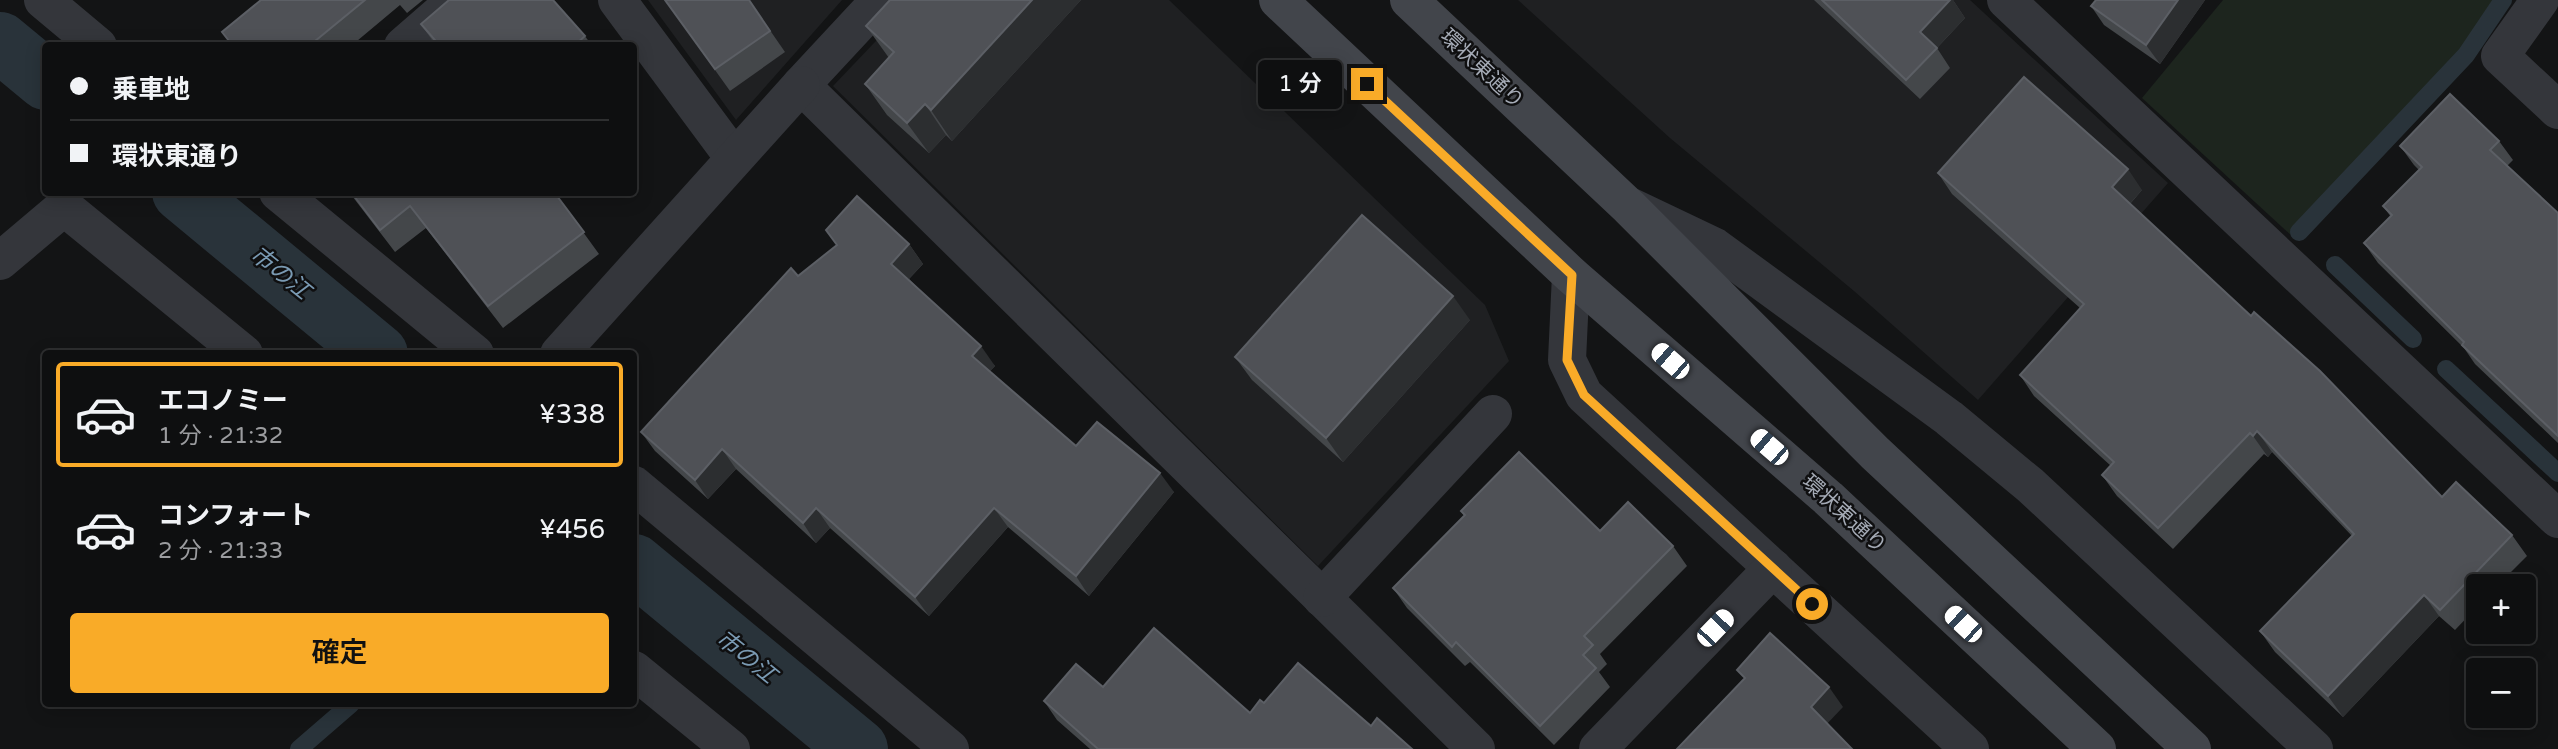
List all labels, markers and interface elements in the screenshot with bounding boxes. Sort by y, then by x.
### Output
street label: 環状東通り [1435,24,1529,114]
callout: 1 分 [1258,60,1342,108]
route end [1351,68,1383,100]
text: 1 分 [1278,70,1322,98]
text: 乗車地 [112,74,190,105]
text: 環状東通り [112,141,242,172]
water label: 市の江 [244,240,318,307]
car [1648,339,1693,383]
icon: car [74,383,137,446]
text: エコノミー [158,385,288,416]
text: ¥338 [539,399,605,430]
text: 1 分 · 21:32 [158,422,283,450]
car [1747,425,1792,469]
street label: 環状東通り [1797,470,1891,558]
icon: car [74,498,137,561]
text: コンフォート [158,500,313,531]
text: ¥456 [539,514,605,545]
text: 2 分 · 21:33 [158,537,283,565]
map controls [2466,574,2536,728]
button: + [2466,574,2536,644]
route start [1796,588,1828,620]
car [1941,602,1986,646]
car [1693,606,1738,650]
button: 確定 [70,613,609,693]
water label: 市の江 [710,624,784,691]
button: − [2466,658,2536,728]

